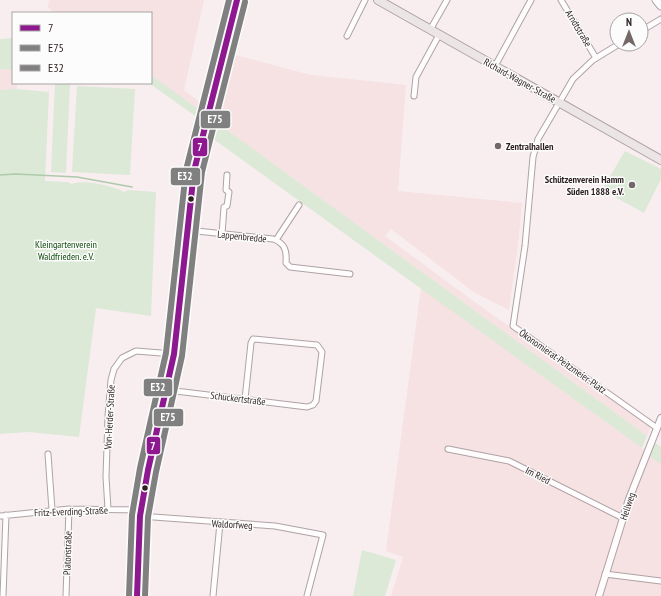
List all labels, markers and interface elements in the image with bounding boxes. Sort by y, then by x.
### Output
street label: Arndtstraße [562,7,595,49]
legend [12,12,152,84]
north arrow [609,12,649,52]
text: N [626,15,632,29]
text: 7 [48,20,53,35]
text: E75 [48,40,64,55]
street label: Richard-Wagner-Straße [481,55,558,106]
text: E32 [48,60,64,75]
line badge: E75 [200,110,231,129]
text: E75 [207,112,223,126]
line badge: 7 [192,137,208,157]
text: 7 [197,140,203,154]
place label: Zentralhallen [506,140,554,153]
marker: Zentralhallen [493,141,503,151]
line badge: E32 [170,167,201,186]
text: E32 [177,169,193,183]
place label: Schützenverein Hamm Süden 1888 e.V. [545,173,624,198]
marker: Schützenverein Hamm Süden 1888 e.V. [627,180,637,190]
unlabelled marker [186,194,196,204]
street label: Lappenbredde [217,227,267,246]
park label: Kleingartenverein Waldfrieden. e.V. [35,238,97,263]
street label: Ökonomierat-Peitzmeier-Platz [516,326,609,397]
line badge: E32 [143,378,173,397]
text: E32 [150,380,166,394]
street label: Von-Herder-Straße [101,384,118,451]
street label: Schuckertstraße [210,389,266,408]
line badge: E75 [153,408,184,427]
text: E75 [160,410,176,424]
line badge: 7 [146,436,161,455]
text: 7 [150,439,156,453]
street label: Im Ried [523,464,552,487]
unlabelled marker [140,483,150,493]
street label: Hellweg [617,491,638,522]
street label: Fritz-Everding-Straße [34,504,108,519]
street label: Waldorfweg [211,517,253,532]
street label: Platonstraße [60,531,75,575]

